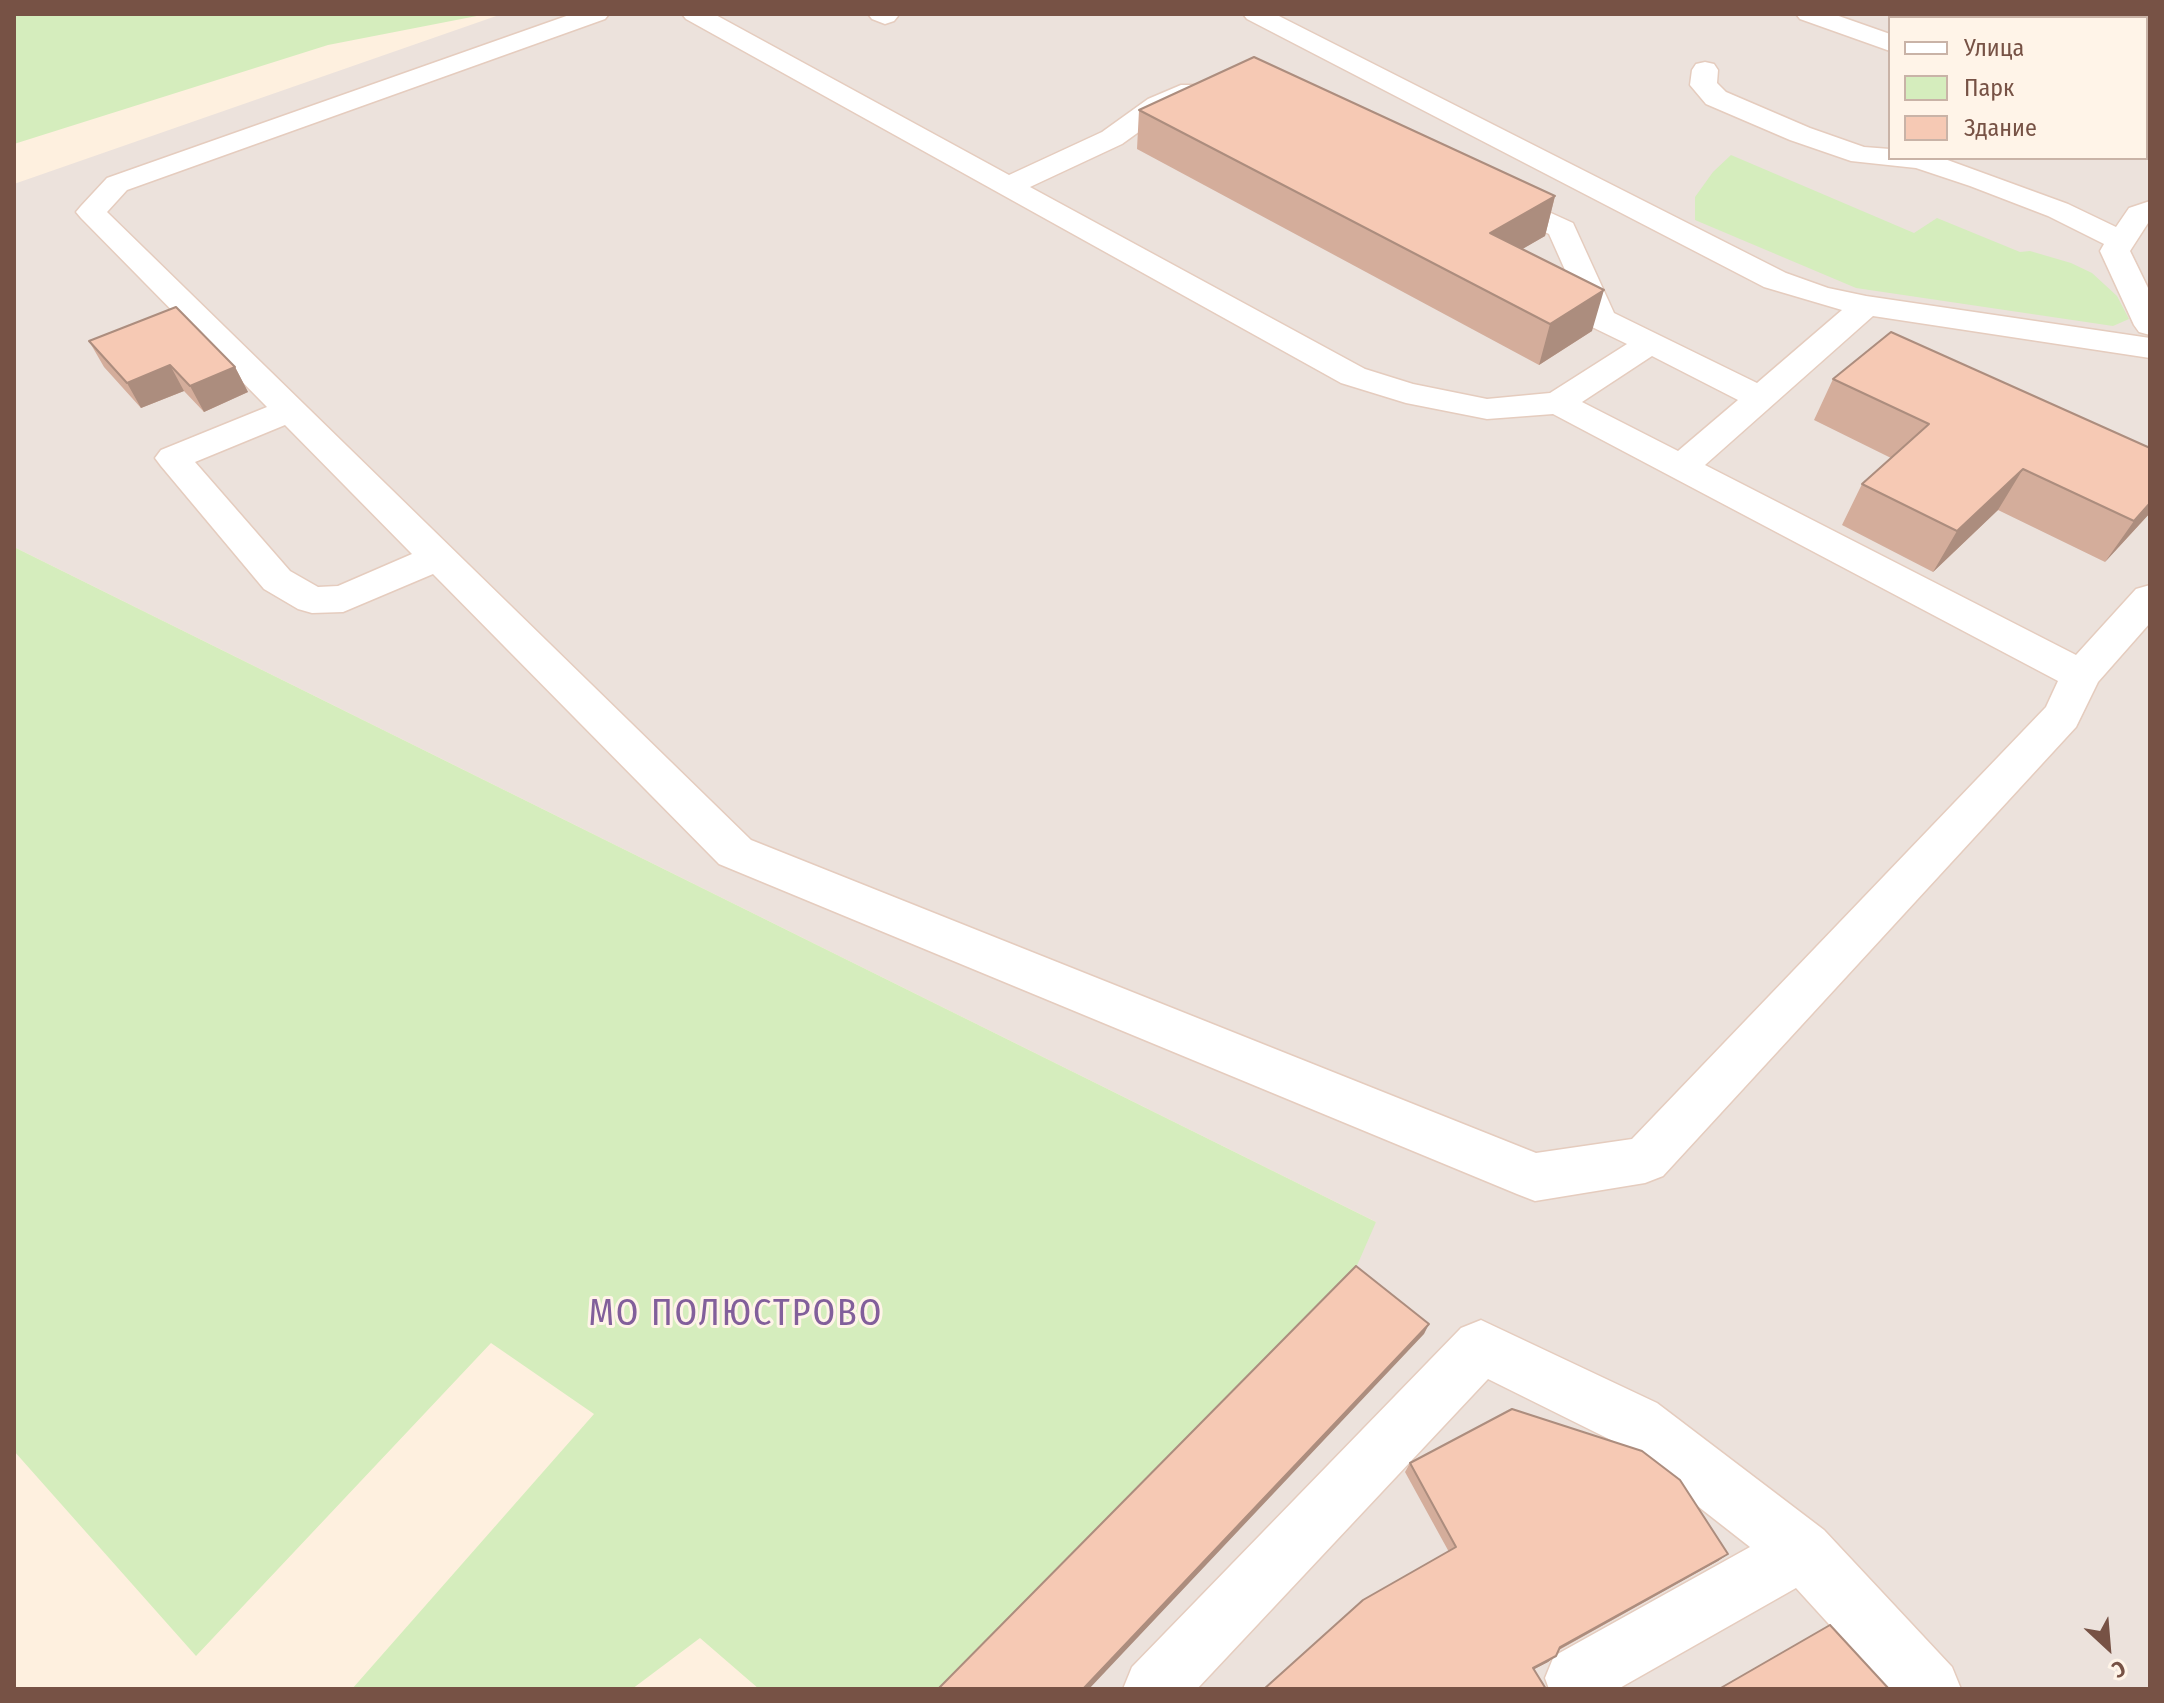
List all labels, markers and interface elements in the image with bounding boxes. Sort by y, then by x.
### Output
legend [1888,16,2148,160]
text: Улица [1964,34,2024,62]
text: Парк [1964,74,2014,102]
text: Здание [1964,114,2037,142]
district label: МО ПОЛЮСТРОВО [589,1293,883,1337]
north arrow [2068,1607,2148,1687]
text: С [2108,1654,2130,1684]

